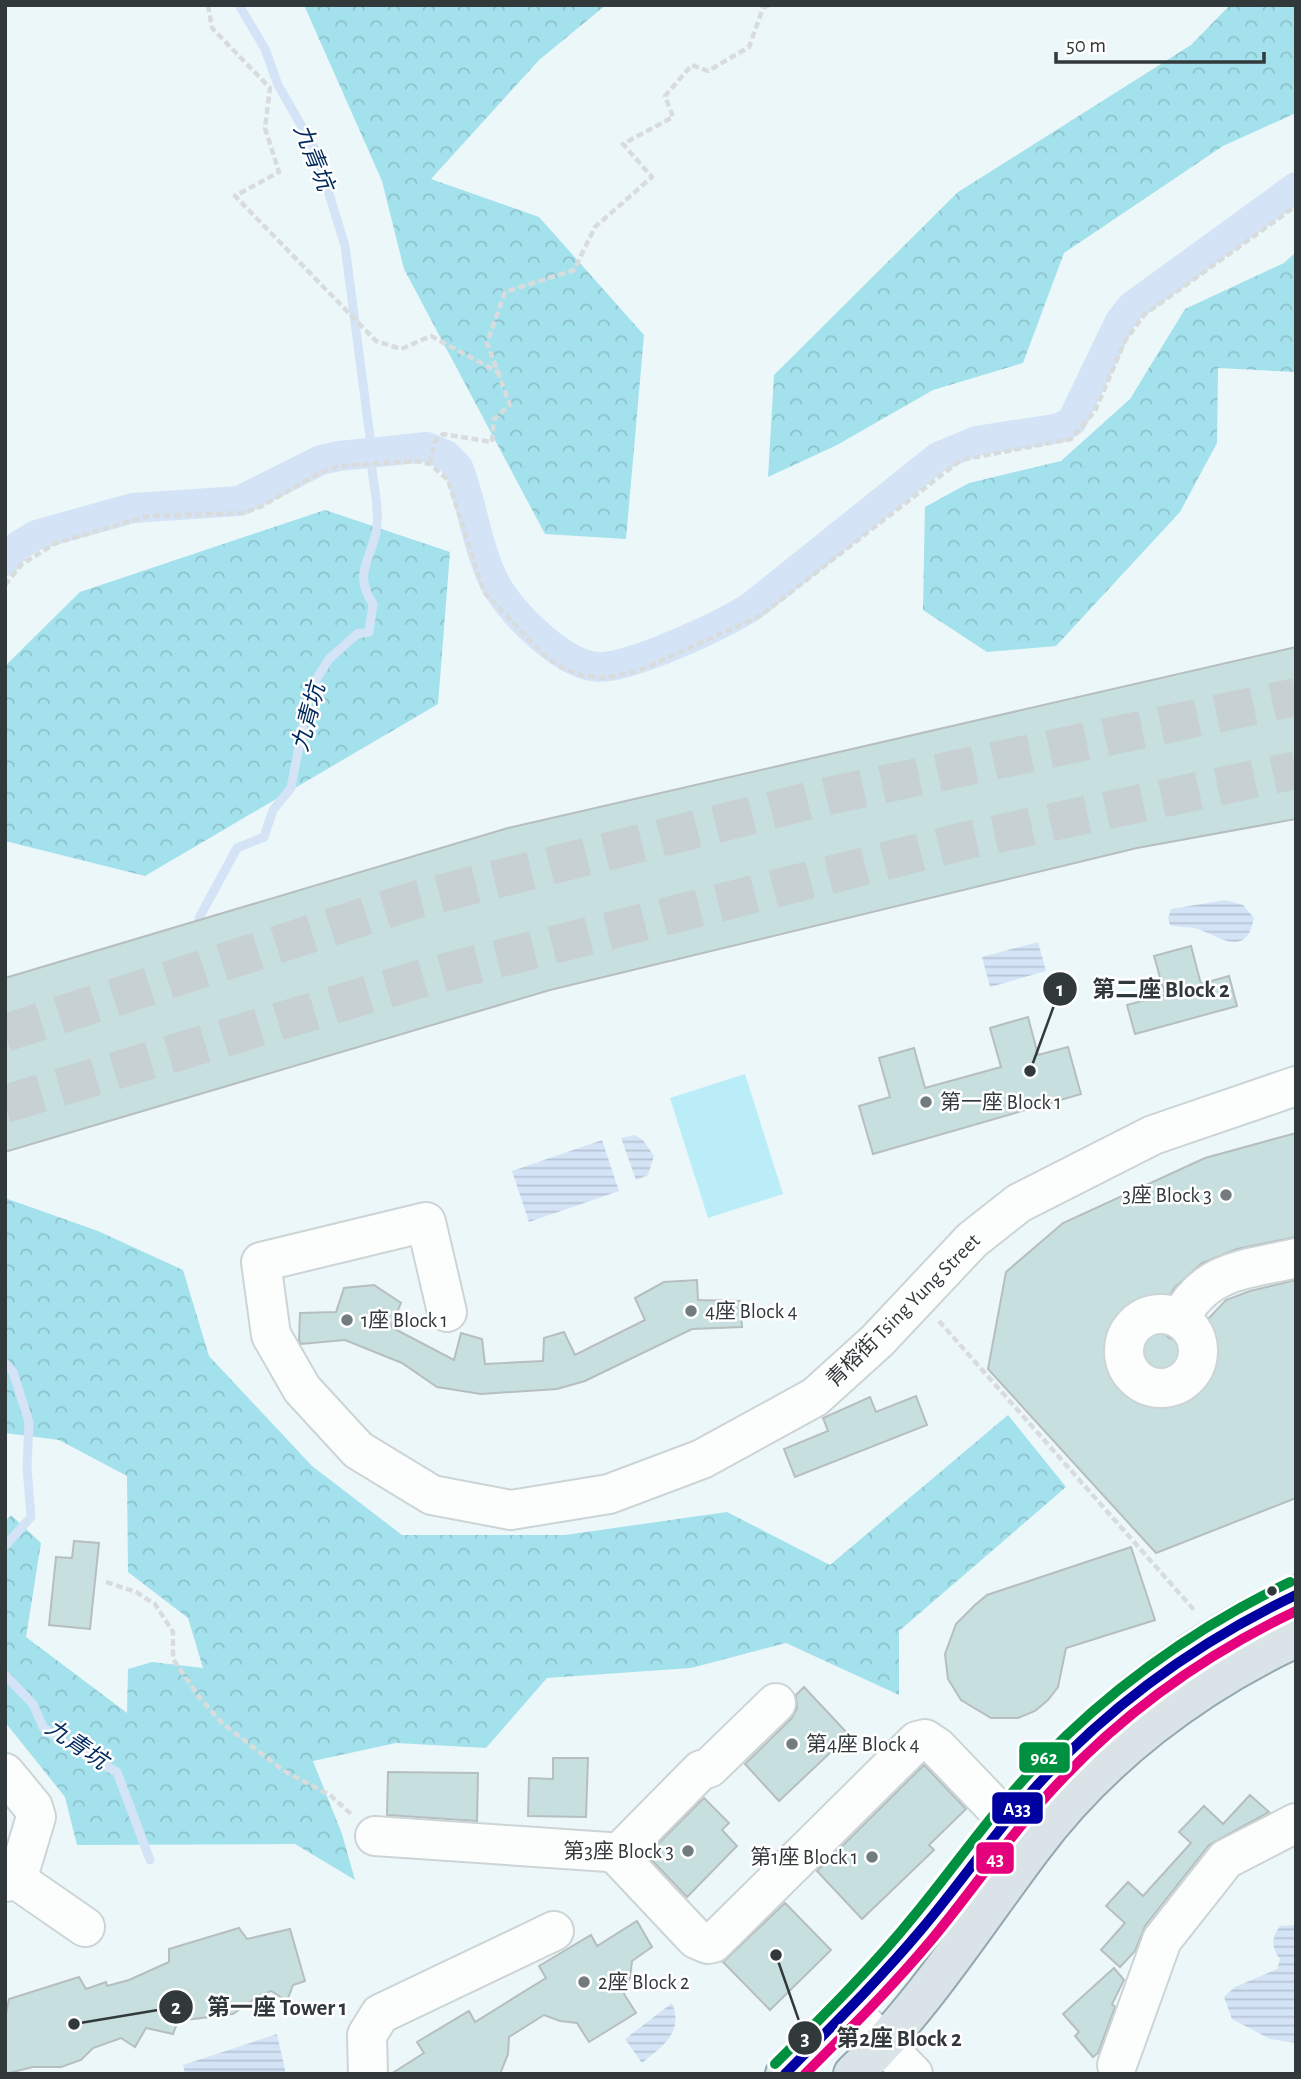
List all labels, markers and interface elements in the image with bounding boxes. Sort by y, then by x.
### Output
scale bar [1056,21,1264,65]
text: 50 m [1066,35,1106,56]
water label: 九青坑 [289,121,339,197]
water label: 九青坑 [287,678,330,754]
callout: 第二座 Block 2 [1043,967,1243,1011]
text: 第二座 Block 2 [1092,977,1230,1002]
text: 1 [1056,979,1064,1000]
place label: 第一座 Block 1 [940,1091,1062,1113]
marker: 第一座 Block 1 [918,1094,934,1110]
place label: 3座 Block 3 [1122,1184,1212,1206]
marker: 3座 Block 3 [1218,1187,1234,1203]
street label: 青榕街 Tsing Yung Street [822,1229,984,1391]
place label: 4座 Block 4 [705,1300,798,1322]
marker: 4座 Block 4 [683,1303,699,1319]
place label: 1座 Block 1 [361,1309,448,1331]
marker: 1座 Block 1 [339,1312,355,1328]
unlabelled marker [1265,1584,1279,1598]
water label: 九青坑 [41,1715,115,1776]
place label: 第4座 Block 4 [806,1733,920,1755]
marker: 第4座 Block 4 [784,1736,800,1752]
line badge: 962 [1018,1741,1071,1774]
text: 962 [1030,1749,1058,1768]
line badge: A33 [991,1791,1044,1825]
text: A33 [1003,1800,1031,1819]
place label: 第3座 Block 3 [563,1840,674,1862]
line badge: 43 [975,1841,1015,1875]
marker: 第3座 Block 3 [680,1843,696,1859]
place label: 第1座 Block 1 [750,1846,858,1868]
marker: 第1座 Block 1 [864,1849,880,1865]
text: 43 [986,1850,1004,1869]
place label: 2座 Block 2 [598,1971,689,1993]
marker: 2座 Block 2 [576,1974,592,1990]
callout: 第一座 Tower 1 [158,1985,361,2029]
text: 第一座 Tower 1 [207,1995,347,2020]
text: 2 [171,1997,181,2018]
callout: 第2座 Block 2 [787,2016,976,2060]
text: 第2座 Block 2 [836,2026,962,2051]
text: 3 [800,2028,810,2049]

